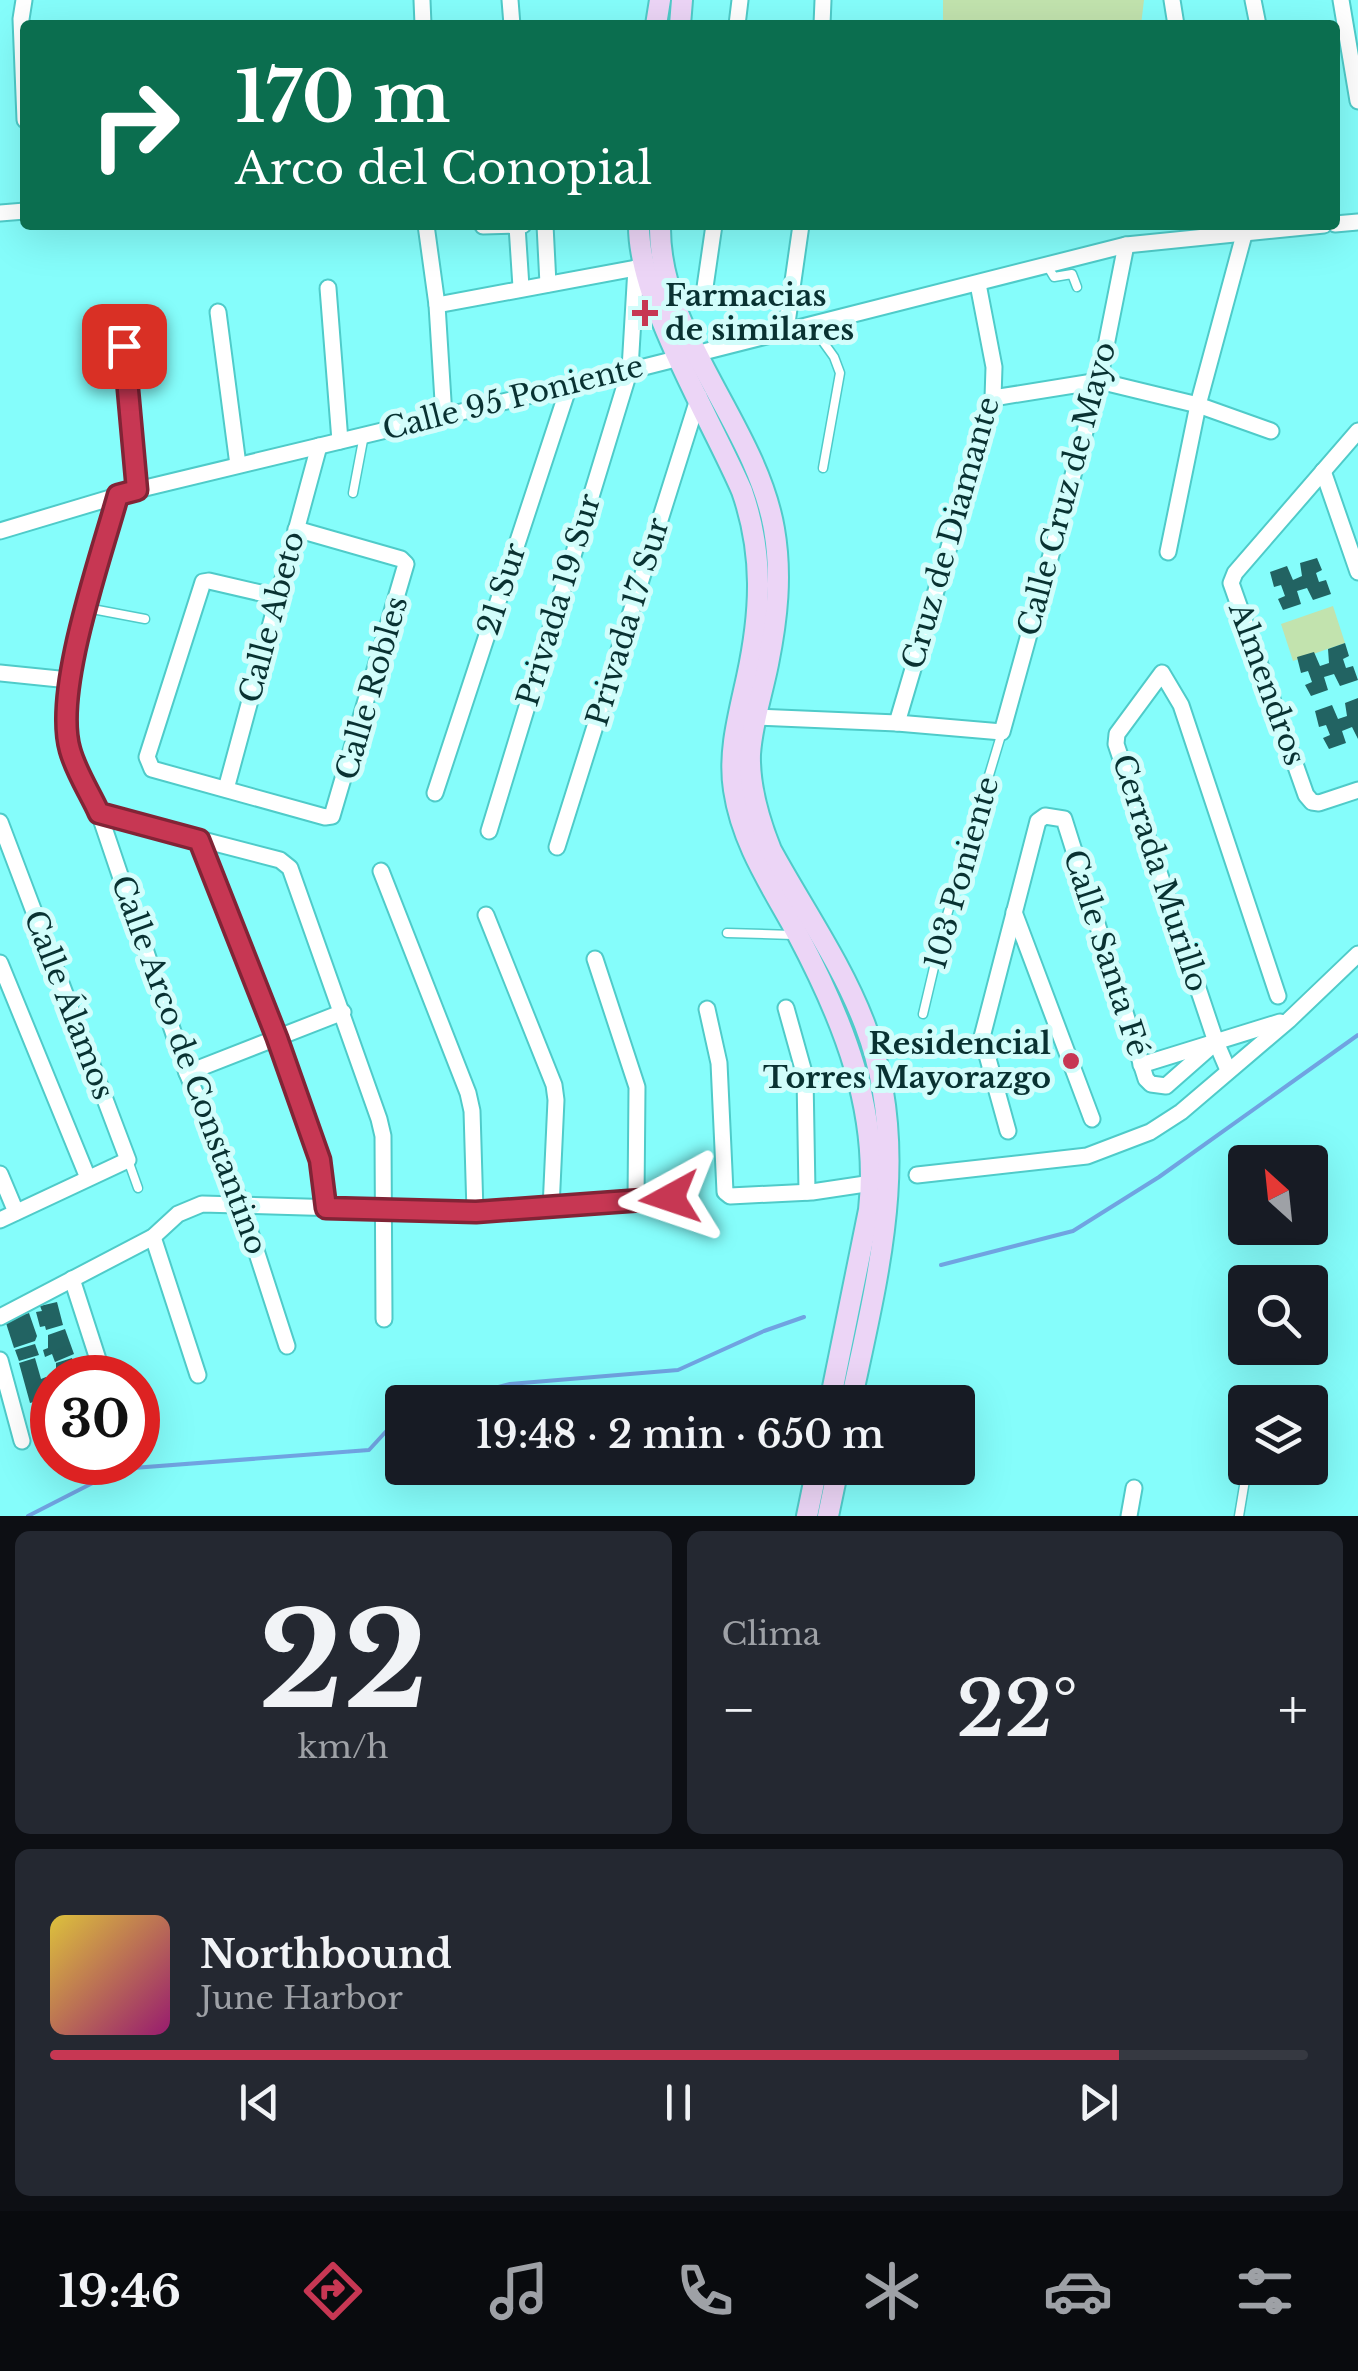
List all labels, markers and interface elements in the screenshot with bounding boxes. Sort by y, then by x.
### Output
text: 170 m [235,54,451,141]
icon: right [70,60,200,190]
text: Arco del Conopial [235,140,652,196]
place label: Farmacias de similares [665,277,854,348]
marker: Farmacias de similares [634,302,656,324]
pin [82,304,167,389]
icon: arrive [97,319,152,374]
street label: Calle Cruz de Mayo [1009,338,1124,640]
street label: Calle 95 Poniente [379,347,647,448]
street label: Cruz de Diamante [894,393,1007,673]
street label: Privada 19 Sur [509,489,609,710]
street label: Privada 17 Sur [578,513,677,730]
street label: Calle Abeto [231,527,312,707]
street label: 21 Sur [469,538,534,639]
street label: Calle Robles [328,592,415,784]
street label: Almendros [1221,596,1314,770]
street label: Cerrada Murillo [1105,749,1216,996]
street label: 103 Poniente [916,772,1007,973]
street label: Calle Santa Fé [1056,845,1157,1061]
street label: Calle Arco de Constantino [104,870,275,1259]
street label: Calle Álamos [16,905,123,1105]
place label: Residencial Torres Mayorazgo [763,1025,1051,1096]
marker: Residencial Torres Mayorazgo [1060,1050,1082,1072]
north arrow [1228,1145,1328,1245]
map controls [1228,1145,1328,1485]
position arrow [618,1146,722,1250]
button: search [1228,1265,1328,1365]
speed limit sign: 30 [30,1355,160,1485]
button: layers [1228,1385,1328,1485]
text: 19:48 · 2 min · 650 m [476,1411,884,1458]
text: 22 [259,1581,428,1742]
text: Clima [722,1614,821,1654]
text: 22° [956,1663,1078,1756]
text: − [722,1676,756,1744]
text: + [1278,1676,1308,1744]
text: km/h [298,1727,389,1767]
text: Northbound [200,1931,452,1978]
text: June Harbor [200,1978,403,2018]
icon: previous [232,2075,287,2130]
icon: pause [651,2075,706,2130]
icon: next [1071,2075,1126,2130]
icon: directions [298,2256,368,2326]
icon: music [484,2256,554,2326]
icon: phone [670,2256,740,2326]
icon: climate [857,2256,927,2326]
icon: car [1043,2256,1113,2326]
icon: filters [1230,2256,1300,2326]
text: 19:46 [58,2263,181,2319]

